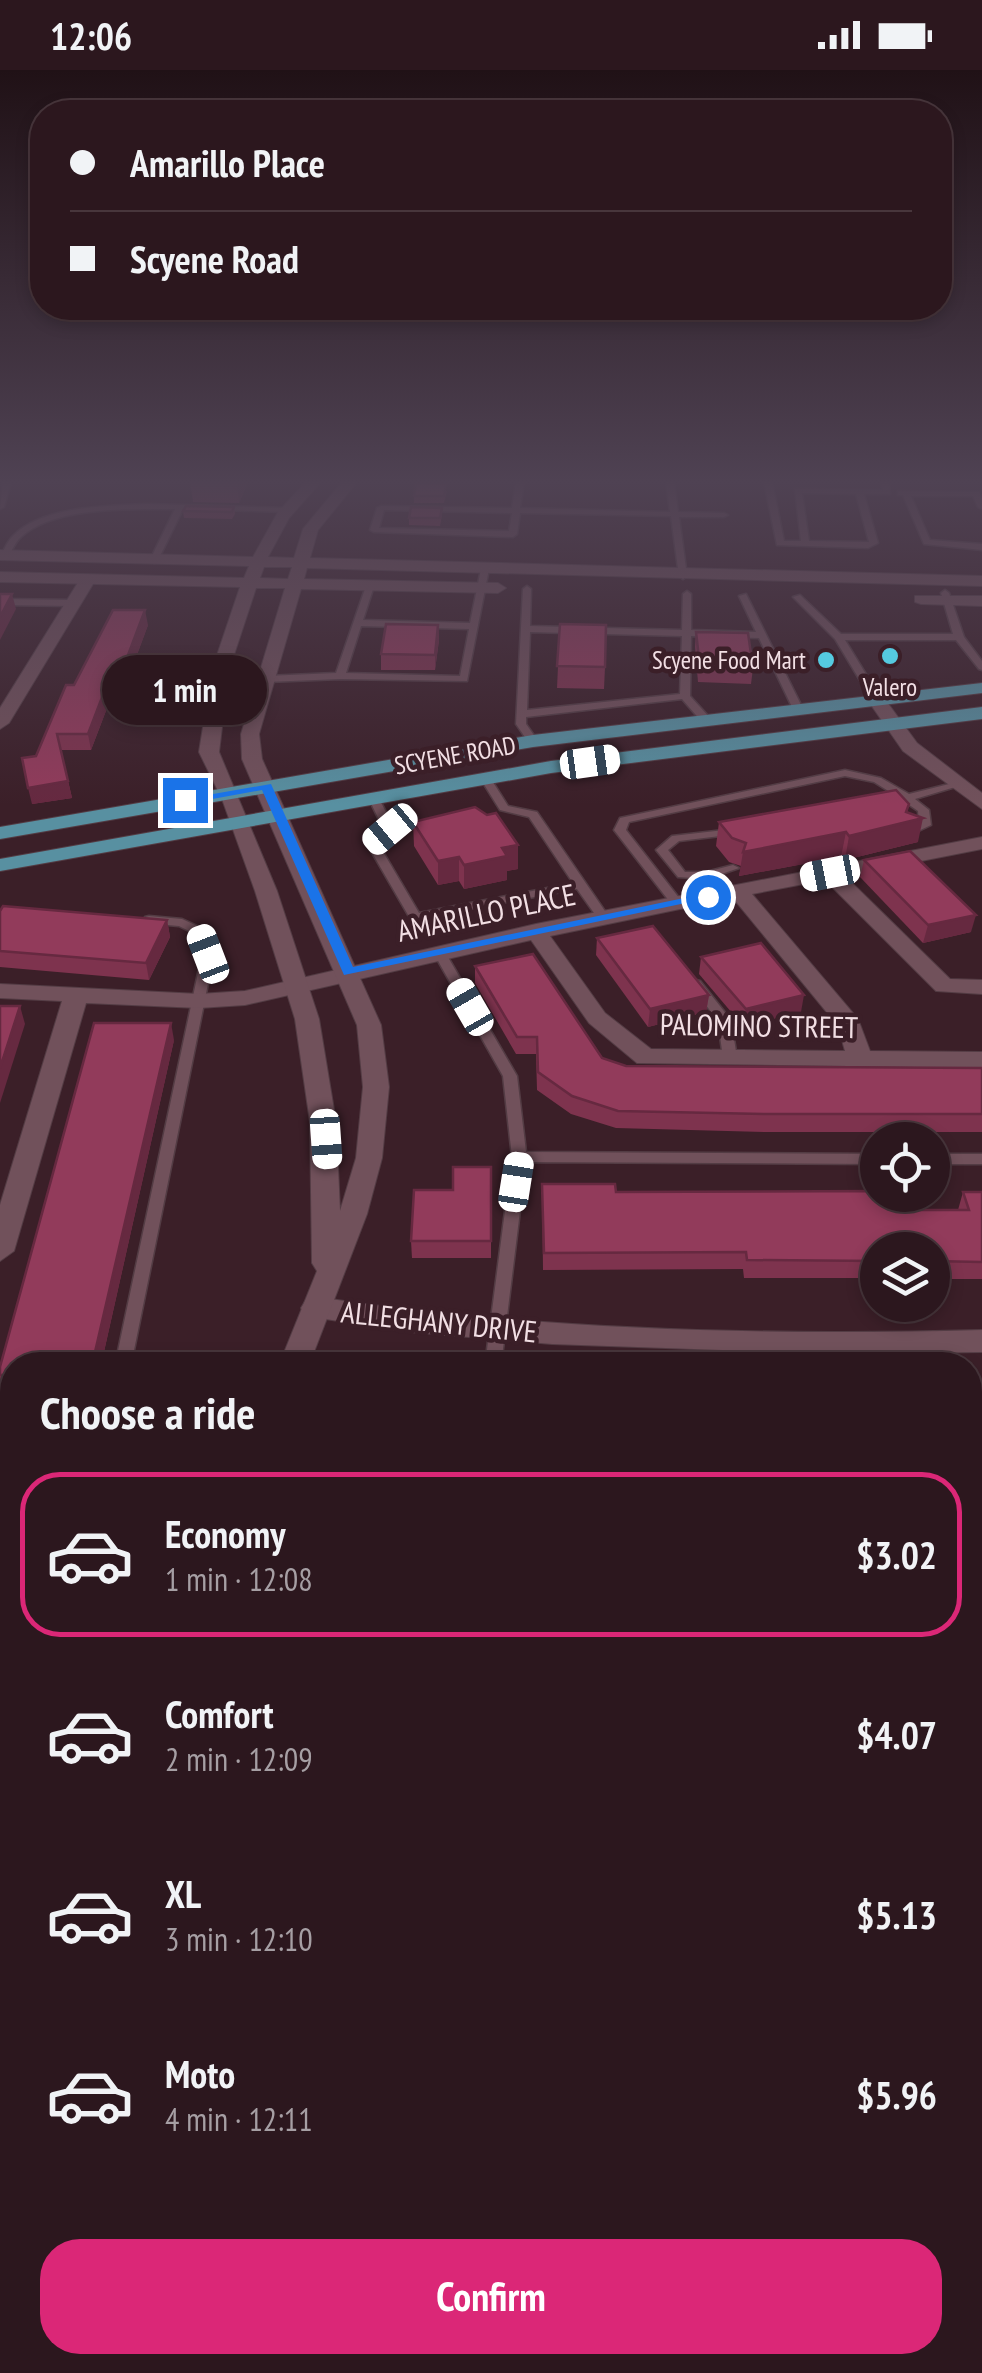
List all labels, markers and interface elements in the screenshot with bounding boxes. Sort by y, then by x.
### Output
text: 12:06 [50,11,132,60]
text: Amarillo Place [130,138,325,187]
text: Scyene Road [130,234,299,283]
place label: Scyene Food Mart [652,644,806,676]
marker: Valero [879,645,901,667]
marker: Scyene Food Mart [815,649,837,671]
callout: 1 min [102,655,268,725]
text: 1 min [152,669,217,711]
place label: Valero [862,671,917,703]
street label: SCYENE ROAD [392,729,518,781]
car [558,743,622,781]
route end [163,778,208,823]
car [357,798,423,860]
car [798,853,862,893]
street label: AMARILLO PLACE [393,874,579,950]
route start [686,875,731,920]
car [183,921,233,987]
car [442,974,498,1040]
street label: PALOMINO STREET [660,1004,858,1046]
car [309,1108,343,1170]
map controls [860,1122,950,1322]
button: locate [860,1122,950,1212]
car [496,1150,536,1214]
button: layers [860,1232,950,1322]
street label: ALLEGHANY DRIVE [339,1291,539,1351]
text: Choose a ride [40,1383,255,1441]
text: Economy [165,1509,285,1558]
icon: car [45,1510,135,1600]
text: $3.02 [856,1530,937,1579]
text: 1 min · 12:08 [165,1558,313,1600]
text: Comfort [165,1689,274,1738]
icon: car [45,1690,135,1780]
text: $4.07 [856,1710,937,1759]
text: 2 min · 12:09 [165,1738,313,1780]
text: XL [165,1869,201,1918]
icon: car [45,1870,135,1960]
text: $5.13 [856,1890,937,1939]
text: 3 min · 12:10 [165,1918,313,1960]
text: Moto [165,2049,235,2098]
icon: car [45,2050,135,2140]
text: $5.96 [856,2070,937,2119]
text: 4 min · 12:11 [165,2098,313,2140]
button: Confirm [40,2239,942,2354]

